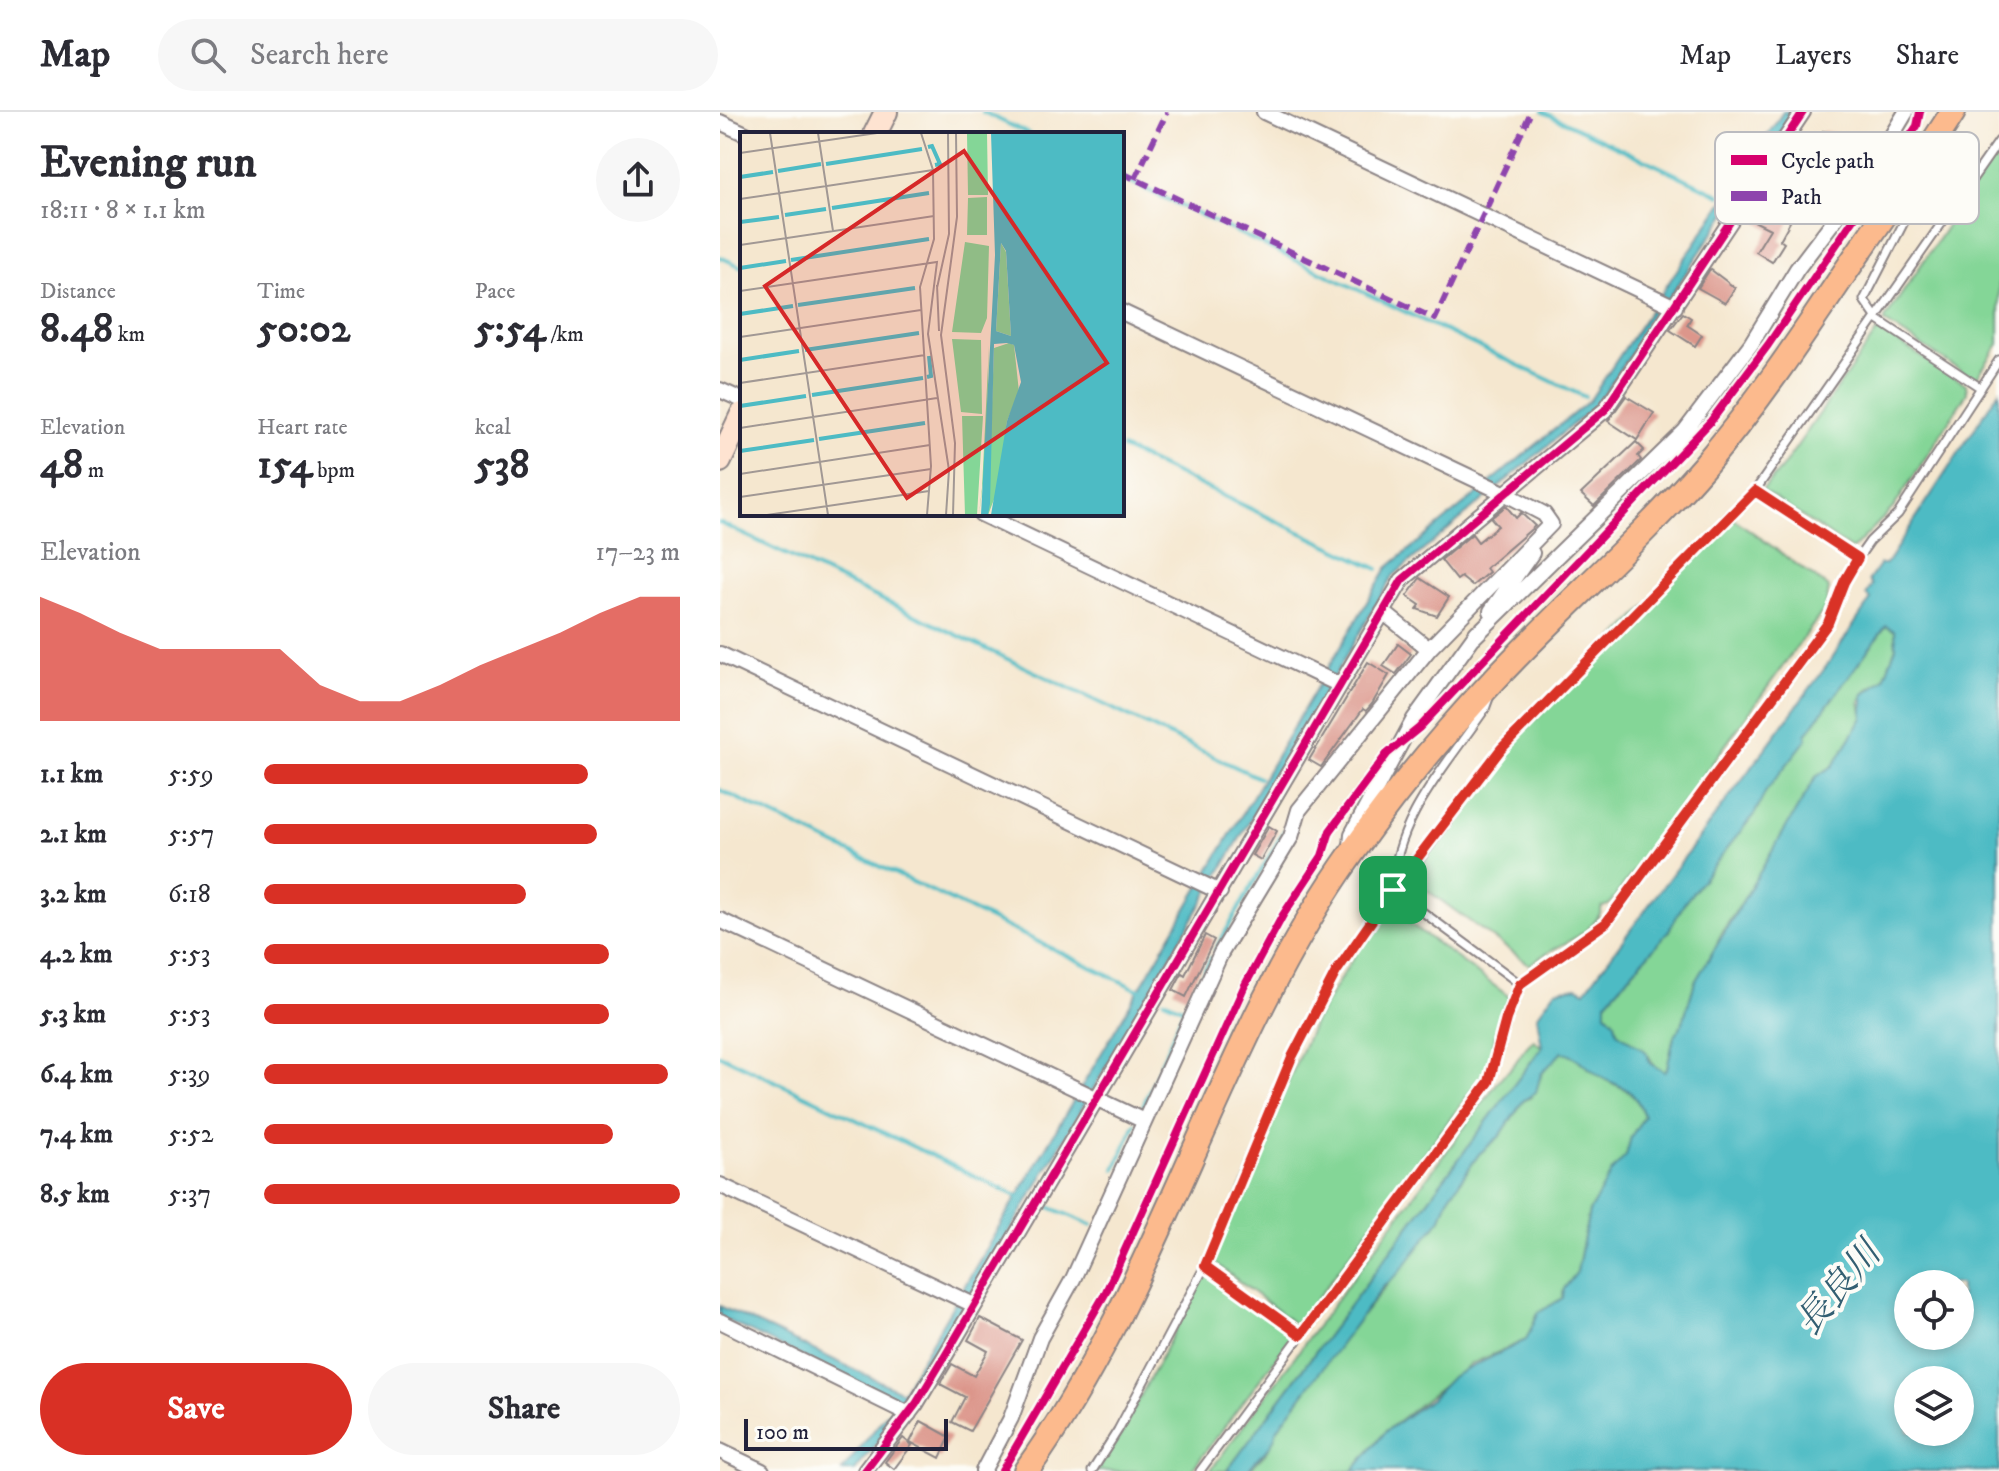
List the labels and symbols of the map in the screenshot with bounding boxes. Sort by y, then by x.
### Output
inset map [740,132,1124,516]
legend [1715,132,1979,224]
text: Cycle path [1781,148,1875,175]
text: Path [1781,184,1822,211]
pin [1359,856,1427,924]
water label: 長良川 [1787,1230,1893,1344]
scale bar [744,1415,948,1451]

